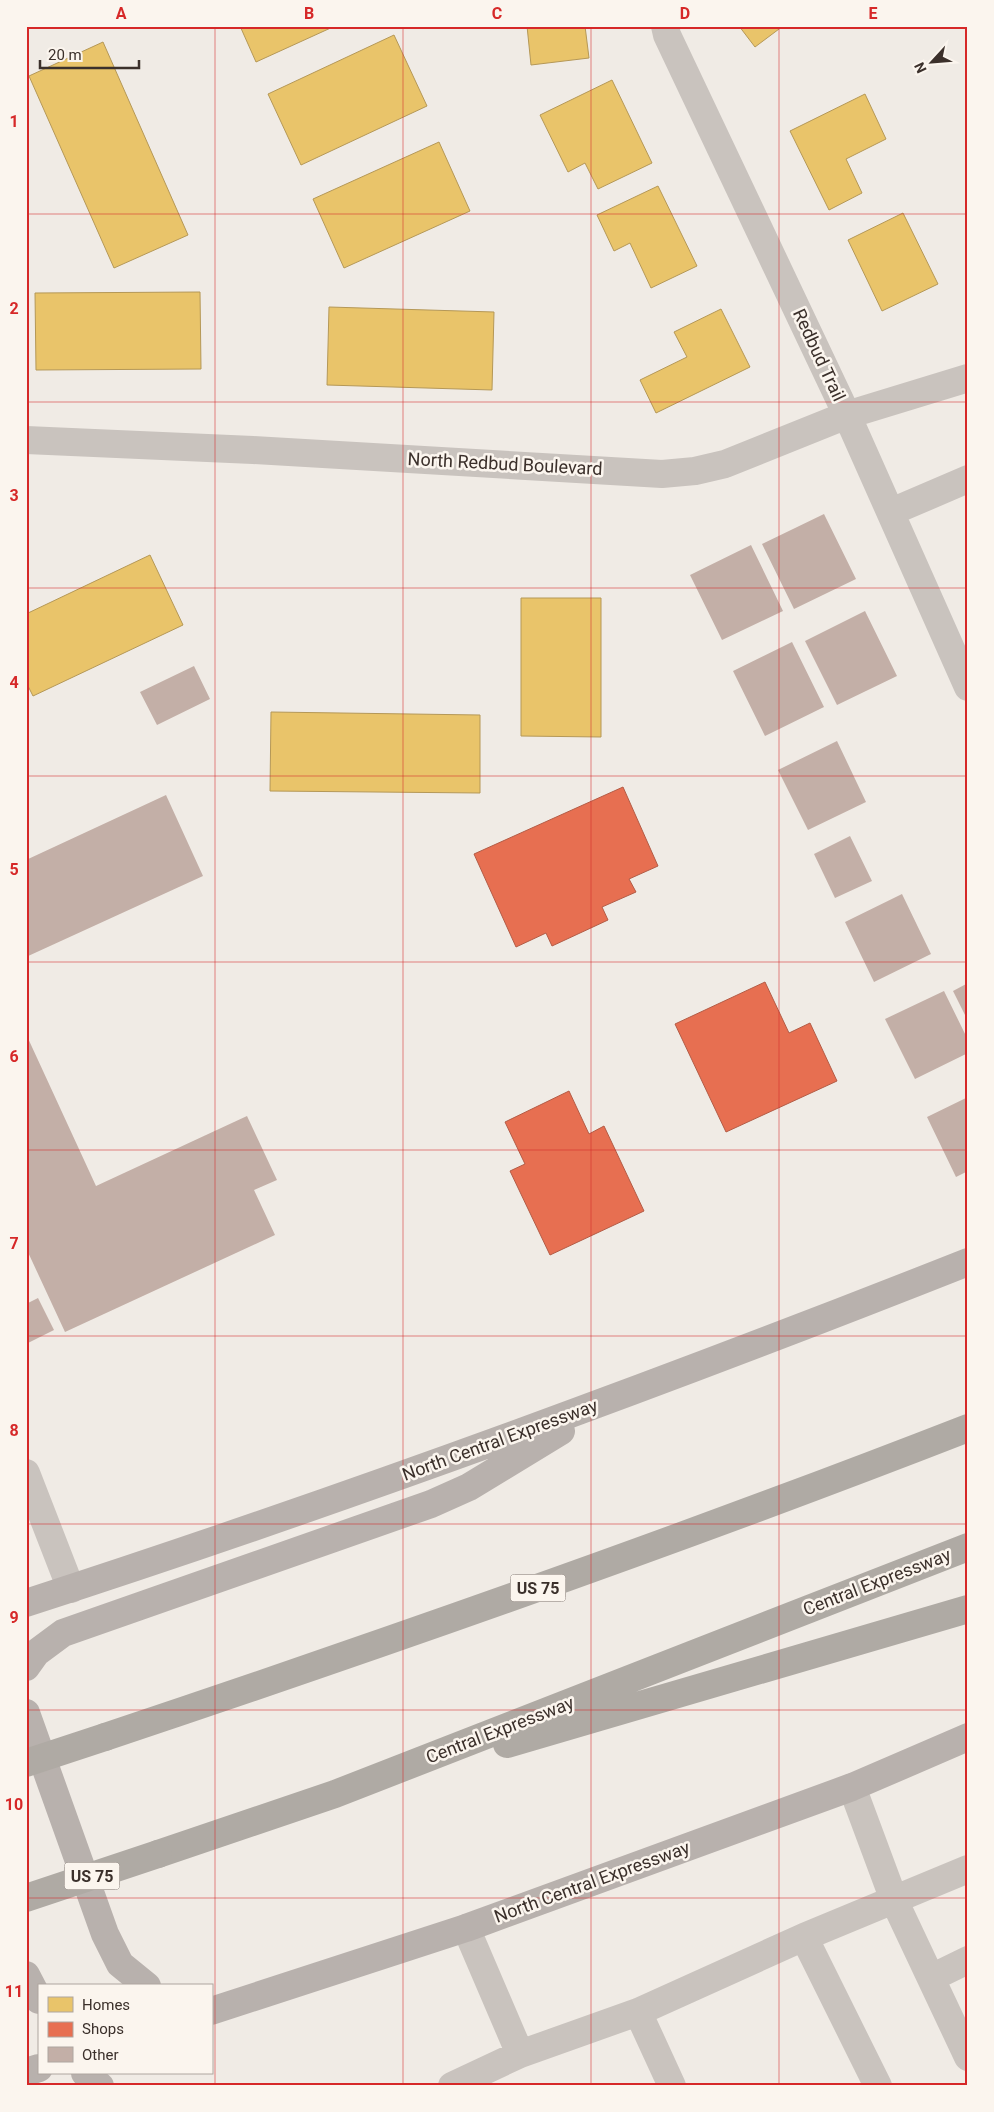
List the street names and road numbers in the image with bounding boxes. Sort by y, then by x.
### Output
street label: Redbud Trail [789,305,850,404]
street label: North Redbud Boulevard [407,448,603,479]
street label: North Central Expressway [399,1394,601,1485]
street label: Central Expressway [800,1544,954,1619]
road number: US 75 [510,1575,566,1602]
street label: Central Expressway [423,1692,577,1767]
street label: North Central Expressway [491,1836,693,1927]
road number: US 75 [64,1862,120,1890]

